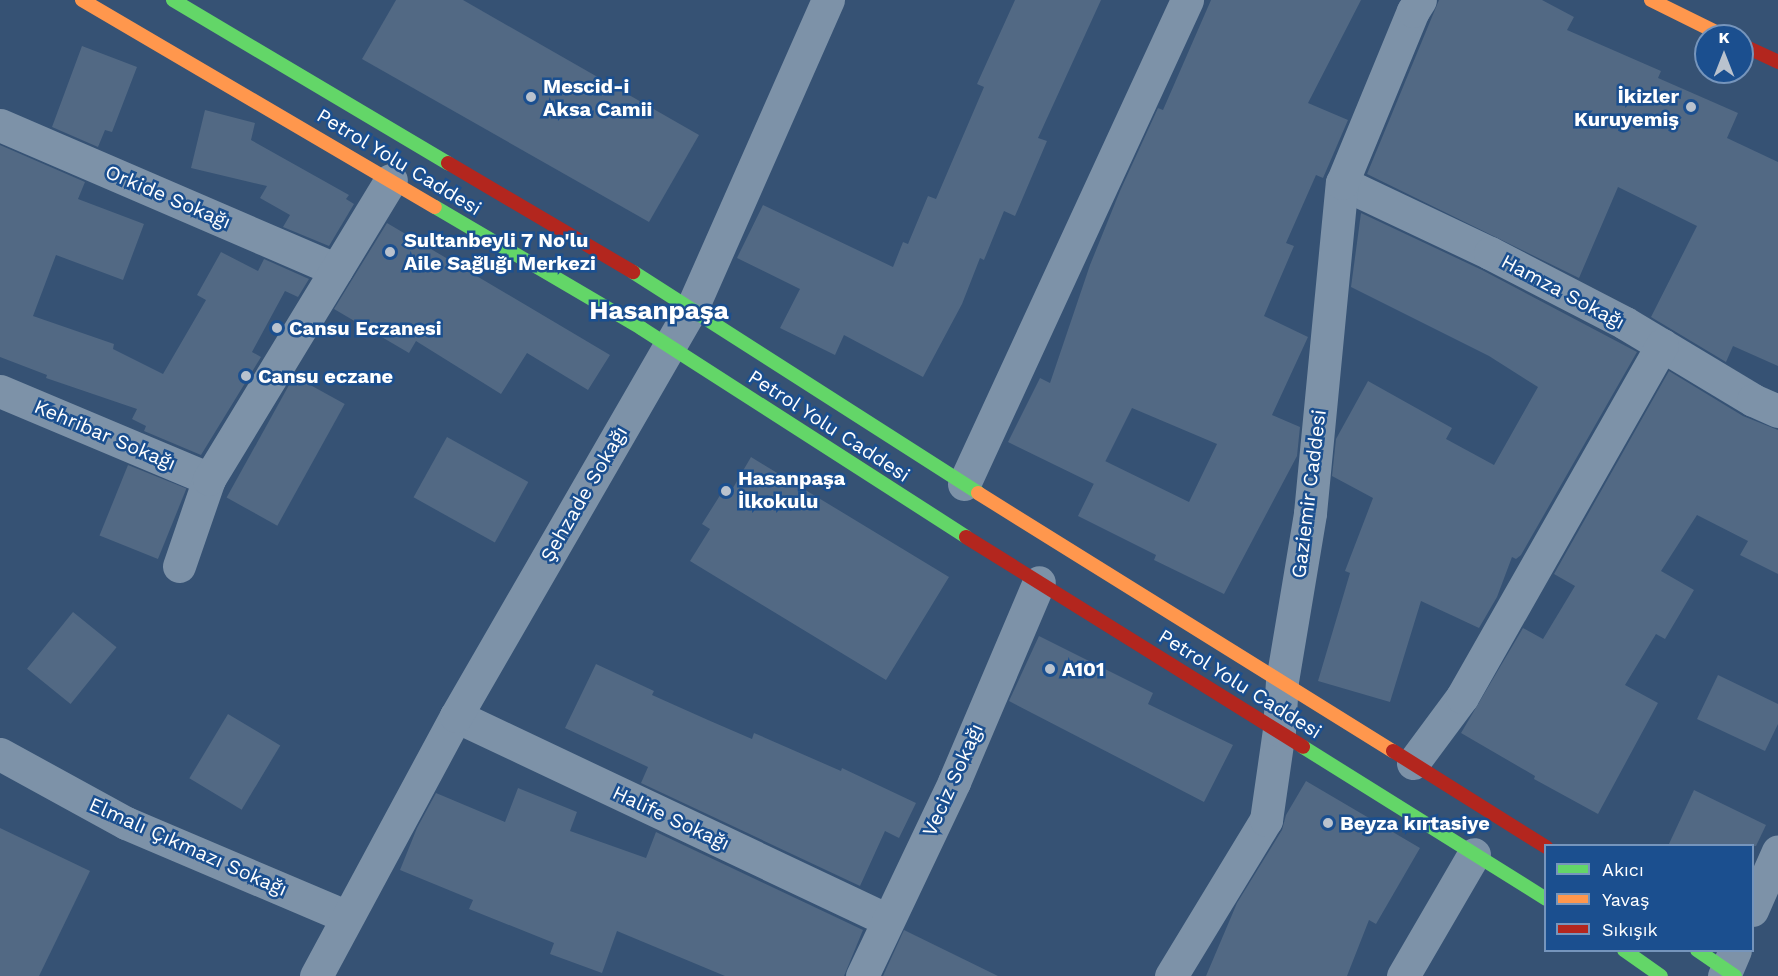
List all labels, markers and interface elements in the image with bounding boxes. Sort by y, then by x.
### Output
north arrow [1694,24,1754,84]
text: K [1718,28,1730,47]
place label: Mescid-i Aksa Camii [543,74,653,121]
place label: İkizler Kuruyemiş [1574,84,1679,131]
marker: Mescid-i Aksa Camii [524,90,538,104]
marker: İkizler Kuruyemiş [1684,100,1698,114]
street label: Petrol Yolu Caddesi [312,103,486,221]
street label: Orkide Sokağı [102,160,234,234]
place label: Sultanbeyli 7 No'lu Aile Sağlığı Merkezi [404,228,596,275]
marker: Sultanbeyli 7 No'lu Aile Sağlığı Merkezi [381,243,399,261]
street label: Hamza Sokağı [1497,249,1629,335]
district label: Hasanpaşa [589,295,729,327]
place label: Cansu Eczanesi [289,316,442,340]
marker: Cansu Eczanesi [270,321,284,335]
place label: Cansu eczane [258,364,393,388]
street label: Petrol Yolu Caddesi [743,364,915,488]
marker: Cansu eczane [239,369,253,383]
street label: Kehribar Sokağı [30,394,180,476]
street label: Gaziemir Caddesi [1287,408,1331,580]
street label: Şehzade Sokağı [535,422,633,566]
place label: Hasanpaşa İlkokulu [738,467,845,514]
marker: Hasanpaşa İlkokulu [719,484,733,498]
street label: Petrol Yolu Caddesi [1153,624,1327,744]
place label: A101 [1062,657,1105,681]
marker: A101 [1043,662,1057,676]
street label: Veciz Sokağı [917,720,989,840]
street label: Halife Sokağı [609,780,733,856]
street label: Elmalı Çıkmazı Sokağı [85,792,291,902]
place label: Beyza kırtasiye [1340,811,1490,835]
marker: Beyza kırtasiye [1321,816,1335,830]
legend [1544,844,1754,952]
text: Akıcı [1602,859,1644,880]
text: Yavaş [1602,889,1649,910]
text: Sıkışık [1602,919,1658,940]

